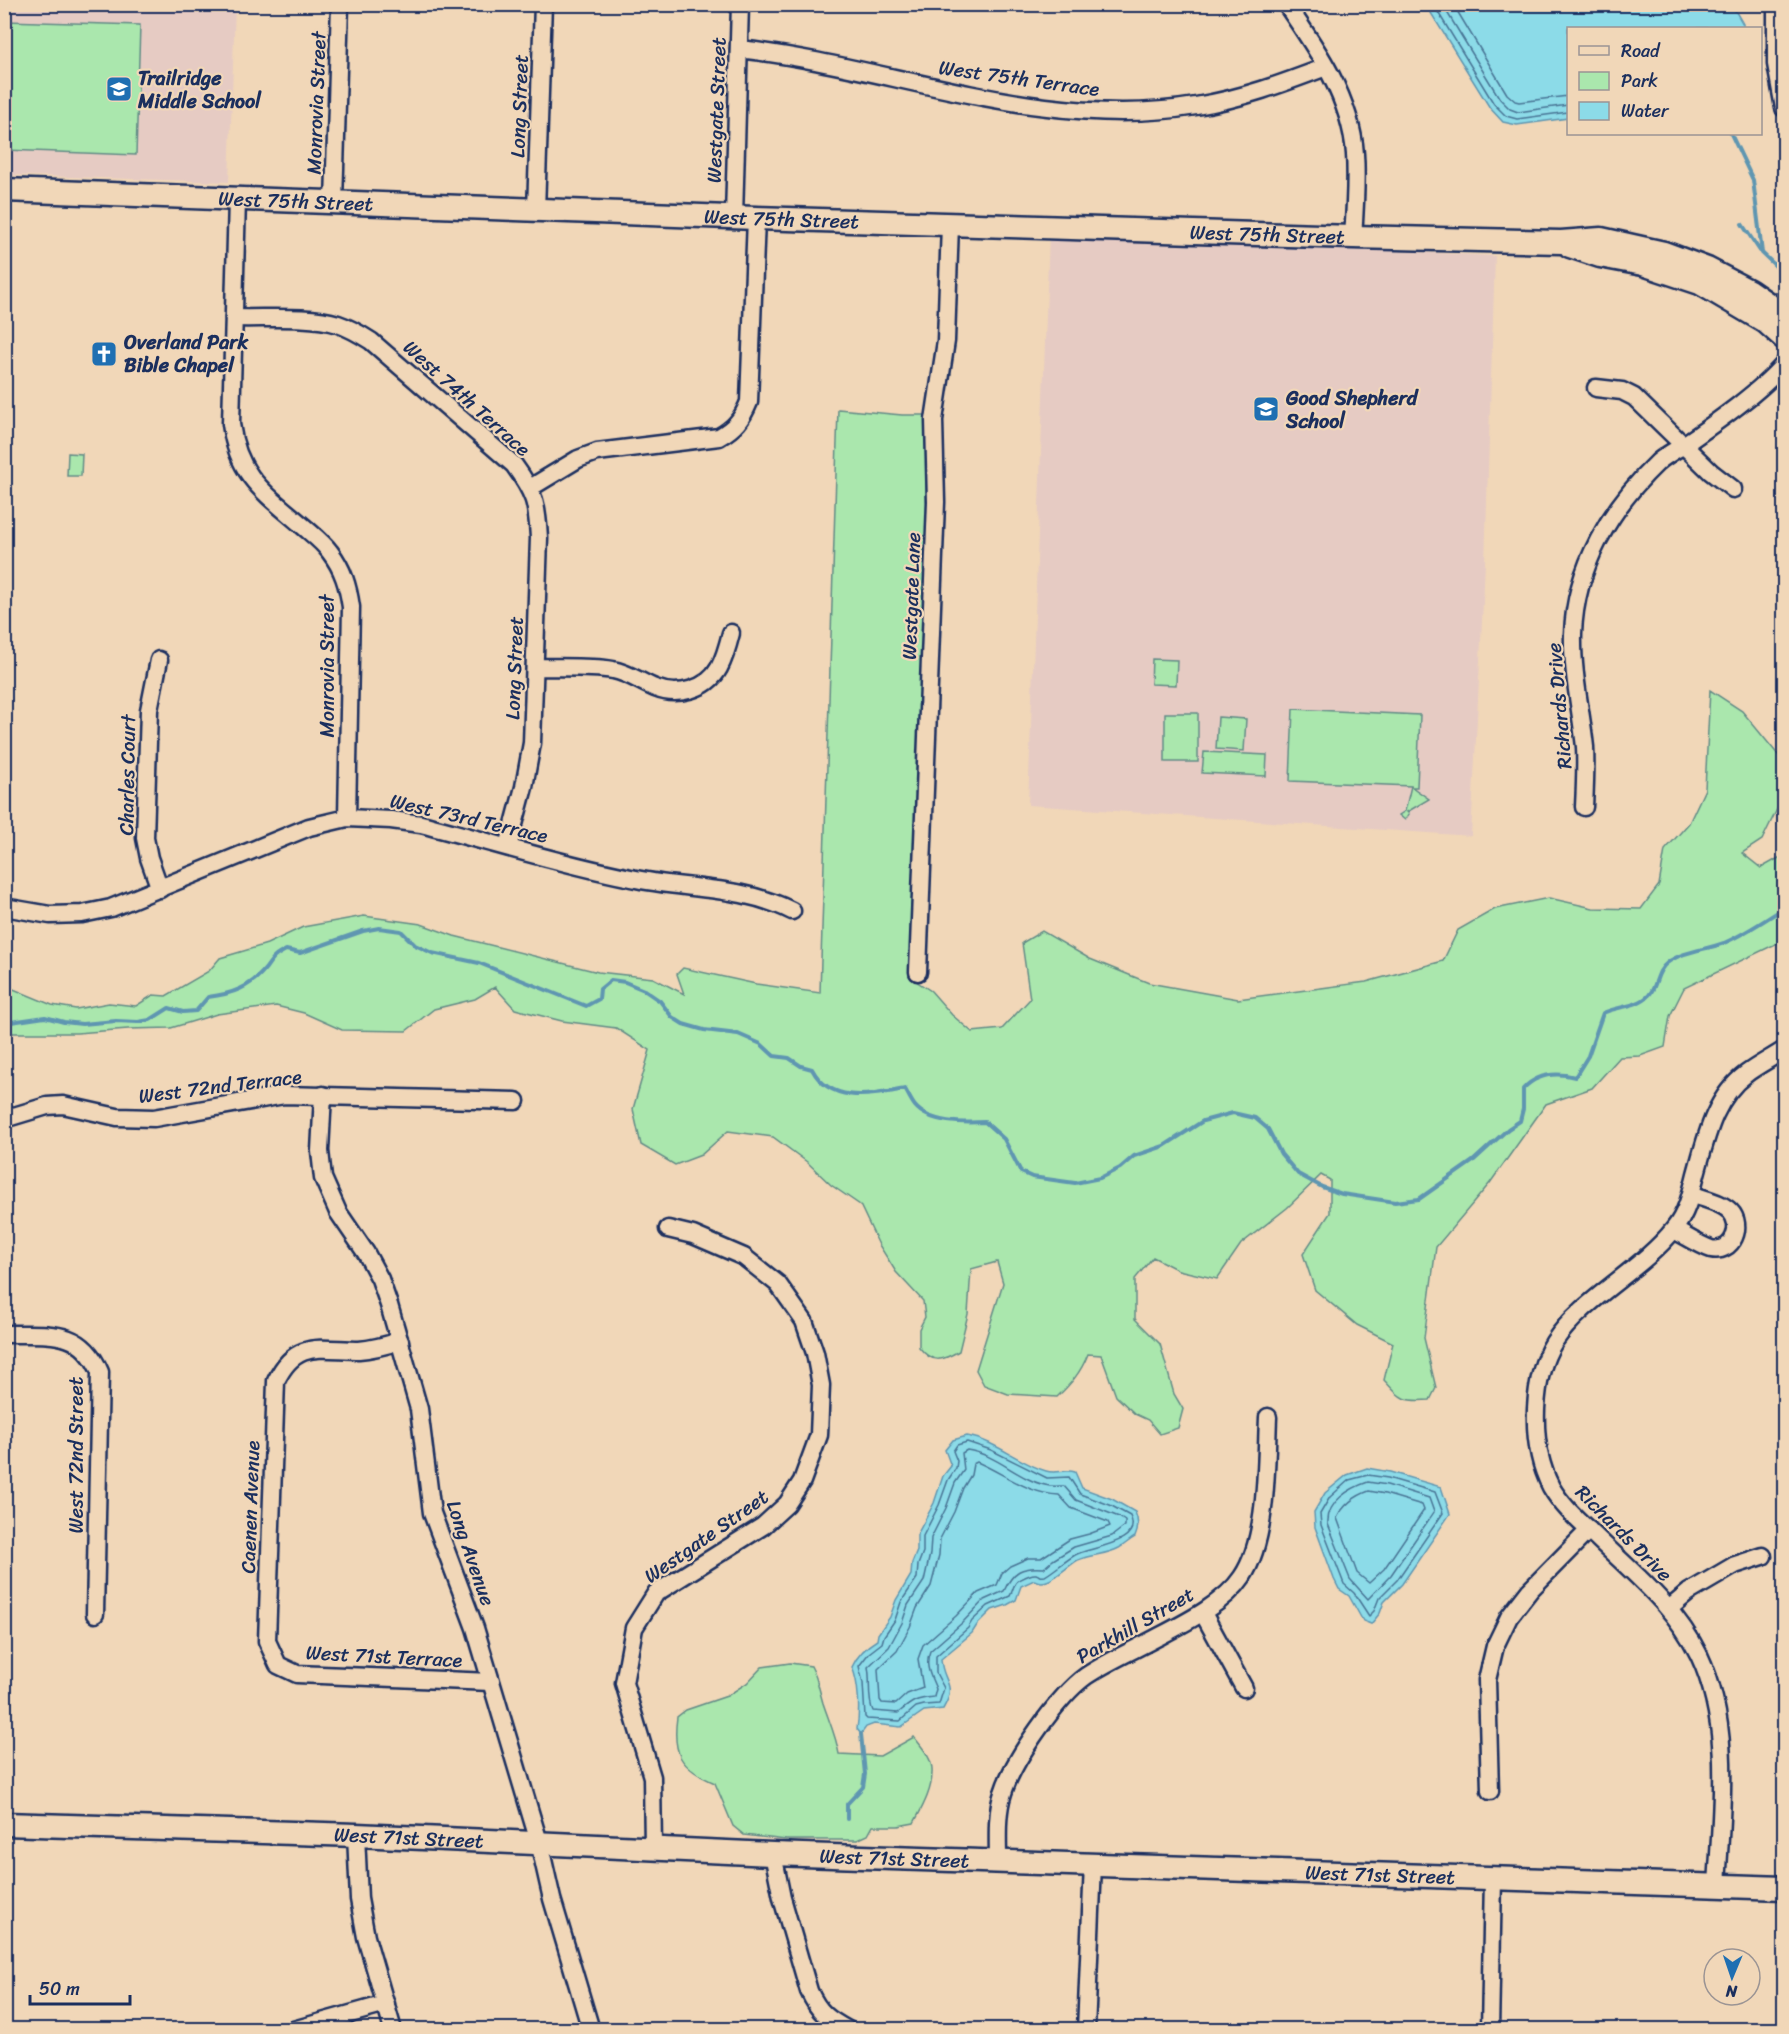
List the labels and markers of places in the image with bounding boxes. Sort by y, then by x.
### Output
place label: Trailridge Middle School [137,61,262,119]
school or university icon: Trailridge Middle School [104,74,134,104]
place label: Overland Park Bible Chapel [124,325,249,383]
church icon: Overland Park Bible Chapel [89,339,119,369]
place label: Good Shepherd School [1285,381,1420,439]
school or university icon: Good Shepherd School [1251,394,1281,424]

